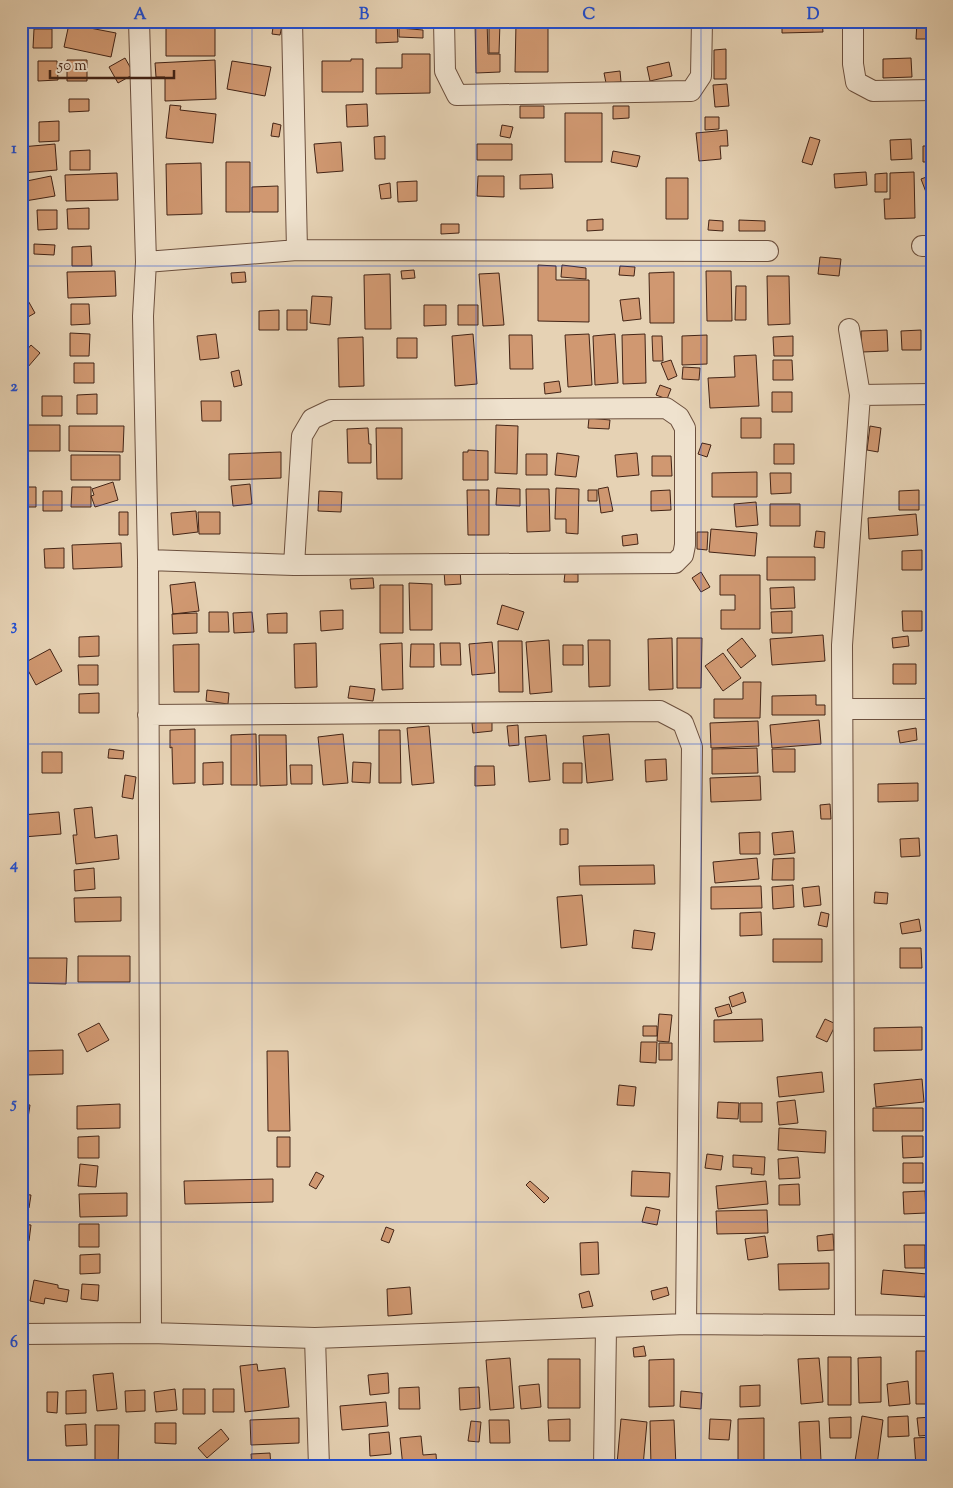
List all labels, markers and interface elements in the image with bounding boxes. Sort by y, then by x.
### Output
text: A [134,4,147,27]
text: B [359,4,369,27]
text: C [583,4,596,27]
text: D [807,4,820,27]
scale bar [50,48,174,80]
text: 50 m [57,56,87,77]
text: 1 [11,138,17,161]
text: 2 [10,376,18,399]
text: 3 [11,615,18,638]
text: 4 [9,854,18,877]
text: 5 [9,1093,17,1116]
text: 6 [10,1332,18,1355]

